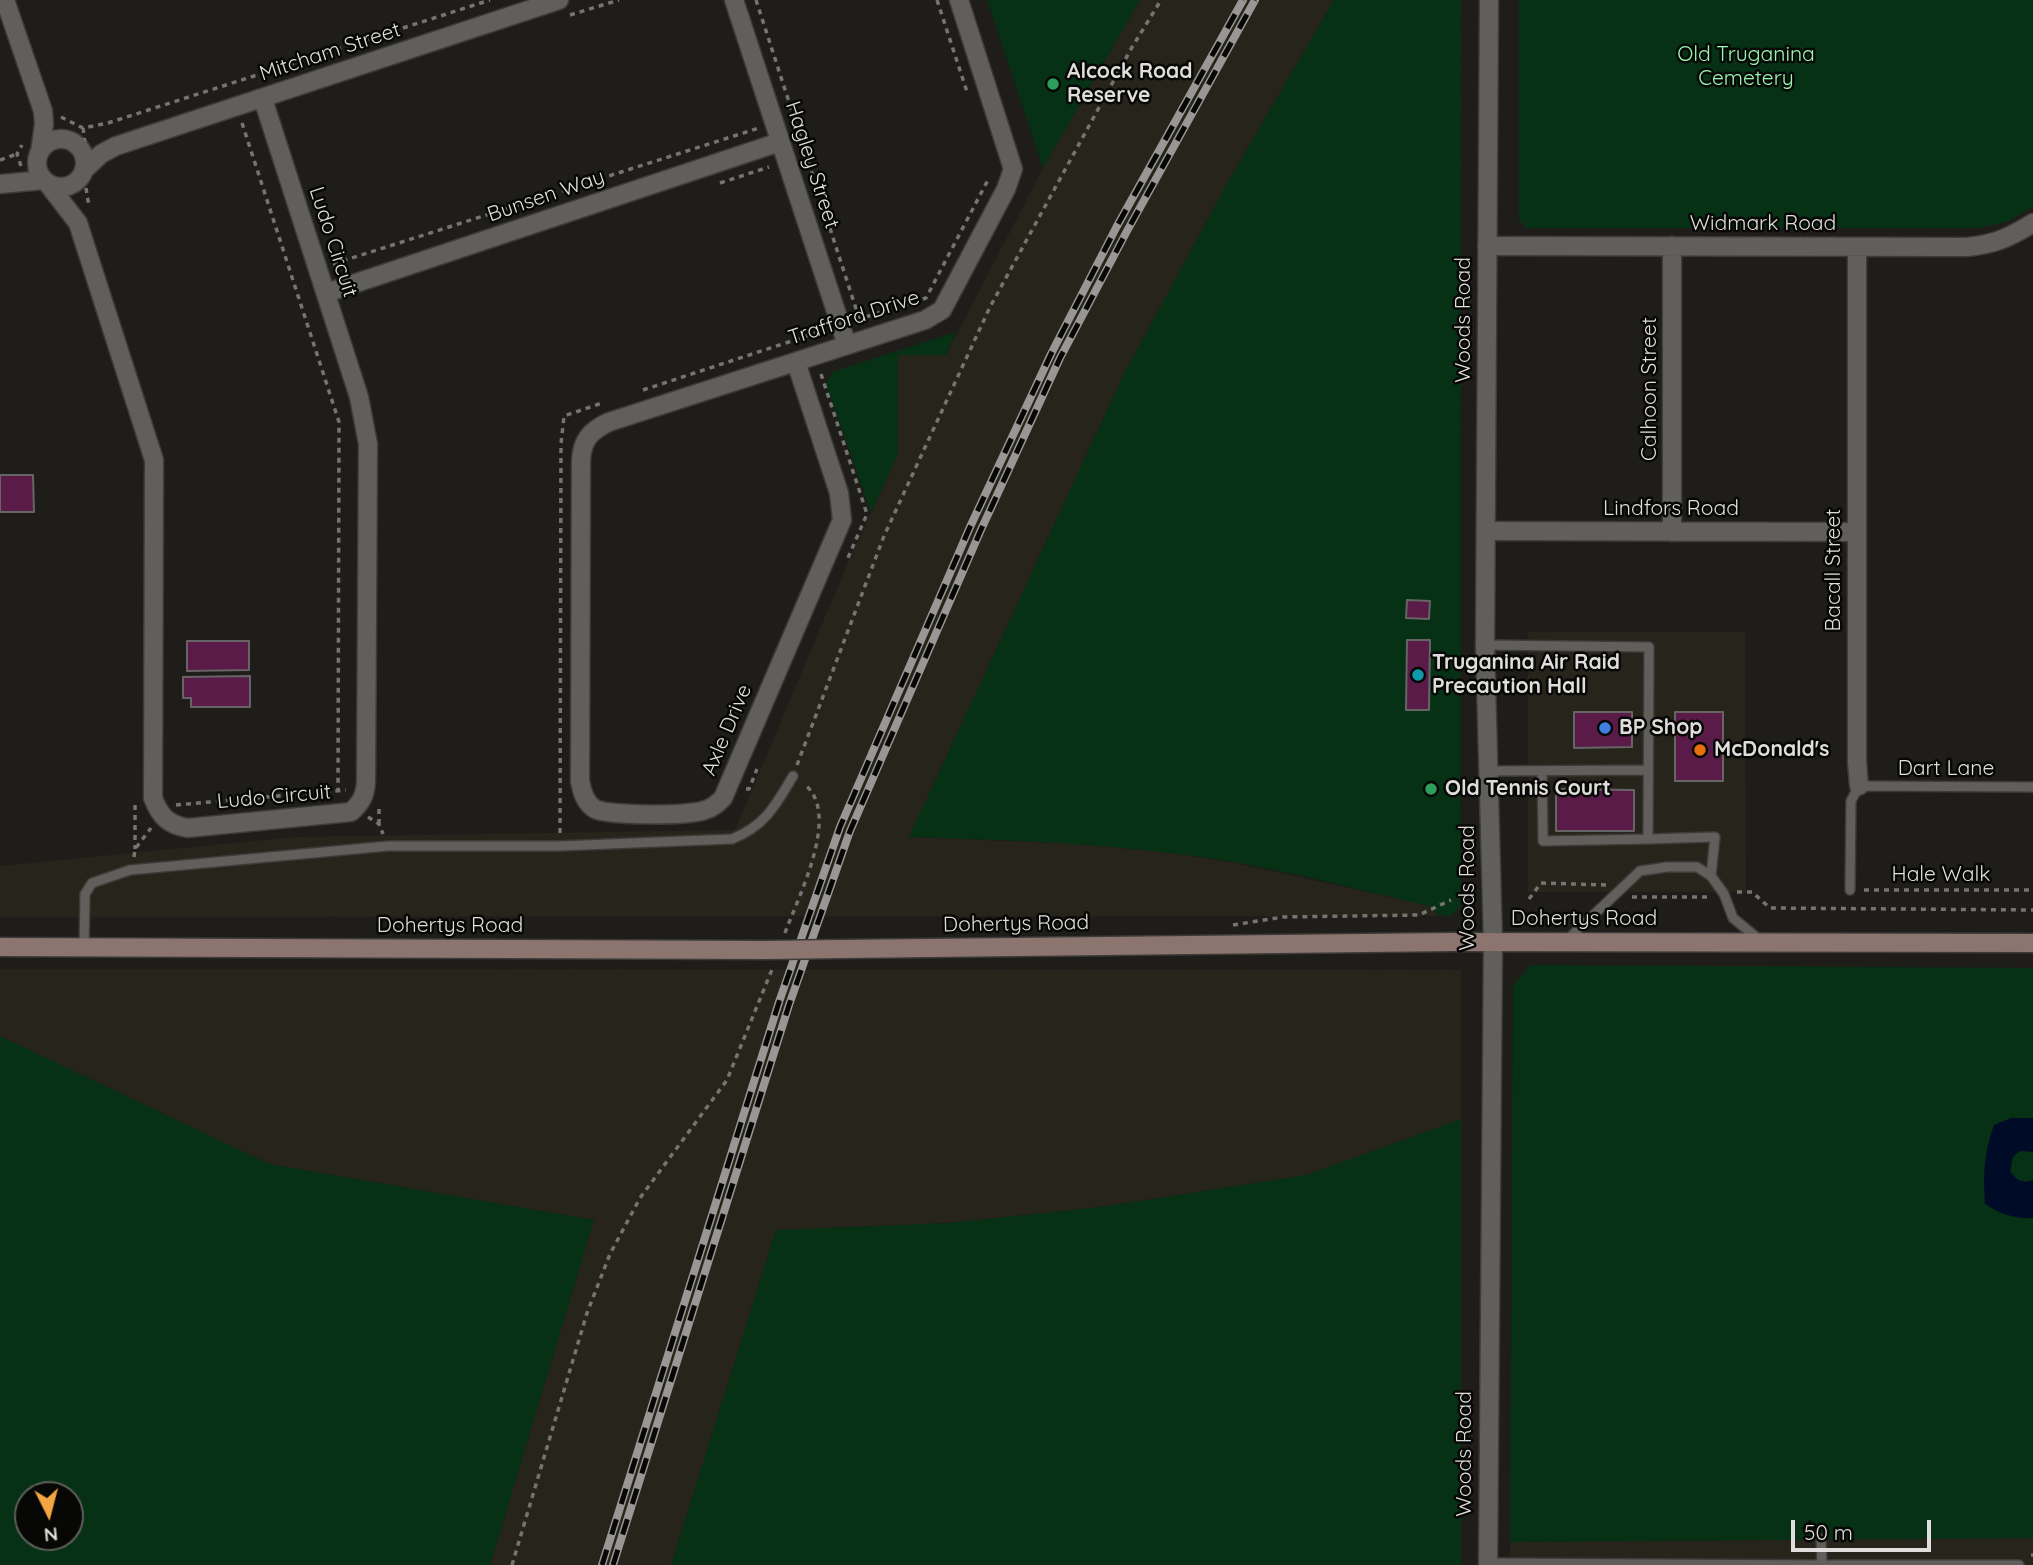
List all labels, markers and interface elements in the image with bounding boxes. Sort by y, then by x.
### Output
street label: Mitcham Street [256,17,404,87]
park label: Old Truganina Cemetery [1677,42,1815,92]
place label: Alcock Road Reserve [1067,59,1192,109]
marker: Alcock Road Reserve [1045,76,1061,92]
street label: Hagley Street [780,98,844,232]
street label: Bunsen Way [484,164,608,228]
street label: Ludo Circuit [303,184,363,300]
street label: Widmark Road [1690,211,1836,237]
street label: Woods Road [1451,257,1477,383]
street label: Trafford Drive [785,285,923,351]
street label: Calhoon Street [1637,317,1663,461]
street label: Lindfors Road [1603,496,1739,522]
street label: Bacall Street [1821,509,1847,631]
place label: Truganina Air Raid Precaution Hall [1432,650,1620,700]
marker: Truganina Air Raid Precaution Hall [1410,667,1426,683]
street label: Axle Drive [697,681,757,779]
place label: BP Shop [1619,715,1702,741]
marker: BP Shop [1597,720,1613,736]
place label: McDonald's [1714,737,1829,763]
marker: McDonald's [1692,742,1708,758]
street label: Dart Lane [1898,756,1994,782]
place label: Old Tennis Court [1445,776,1611,802]
street label: Ludo Circuit [216,779,332,815]
marker: Old Tennis Court [1423,781,1439,797]
street label: Woods Road [1455,825,1481,951]
street label: Hale Walk [1892,862,1990,888]
street label: Dohertys Road [1511,906,1657,932]
street label: Dohertys Road [943,910,1089,938]
street label: Dohertys Road [377,913,523,939]
street label: Woods Road [1452,1391,1478,1517]
north arrow [14,1481,84,1551]
scale bar [1795,1506,1935,1550]
text: 50 m [1804,1519,1853,1545]
text: N [43,1522,59,1548]

